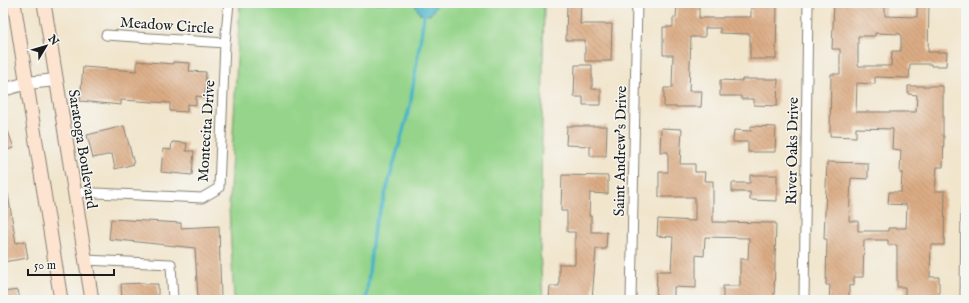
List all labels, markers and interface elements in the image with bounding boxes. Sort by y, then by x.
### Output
street label: Meadow Circle [119,13,215,38]
north arrow [26,26,66,66]
text: N [44,32,62,49]
street label: Montecita Drive [193,79,220,183]
street label: Saint Andrew's Drive [610,85,631,216]
street label: Saratoga Boulevard [64,88,101,211]
street label: River Oaks Drive [782,97,803,205]
scale bar [28,251,114,277]
text: 50 m [34,258,56,273]

